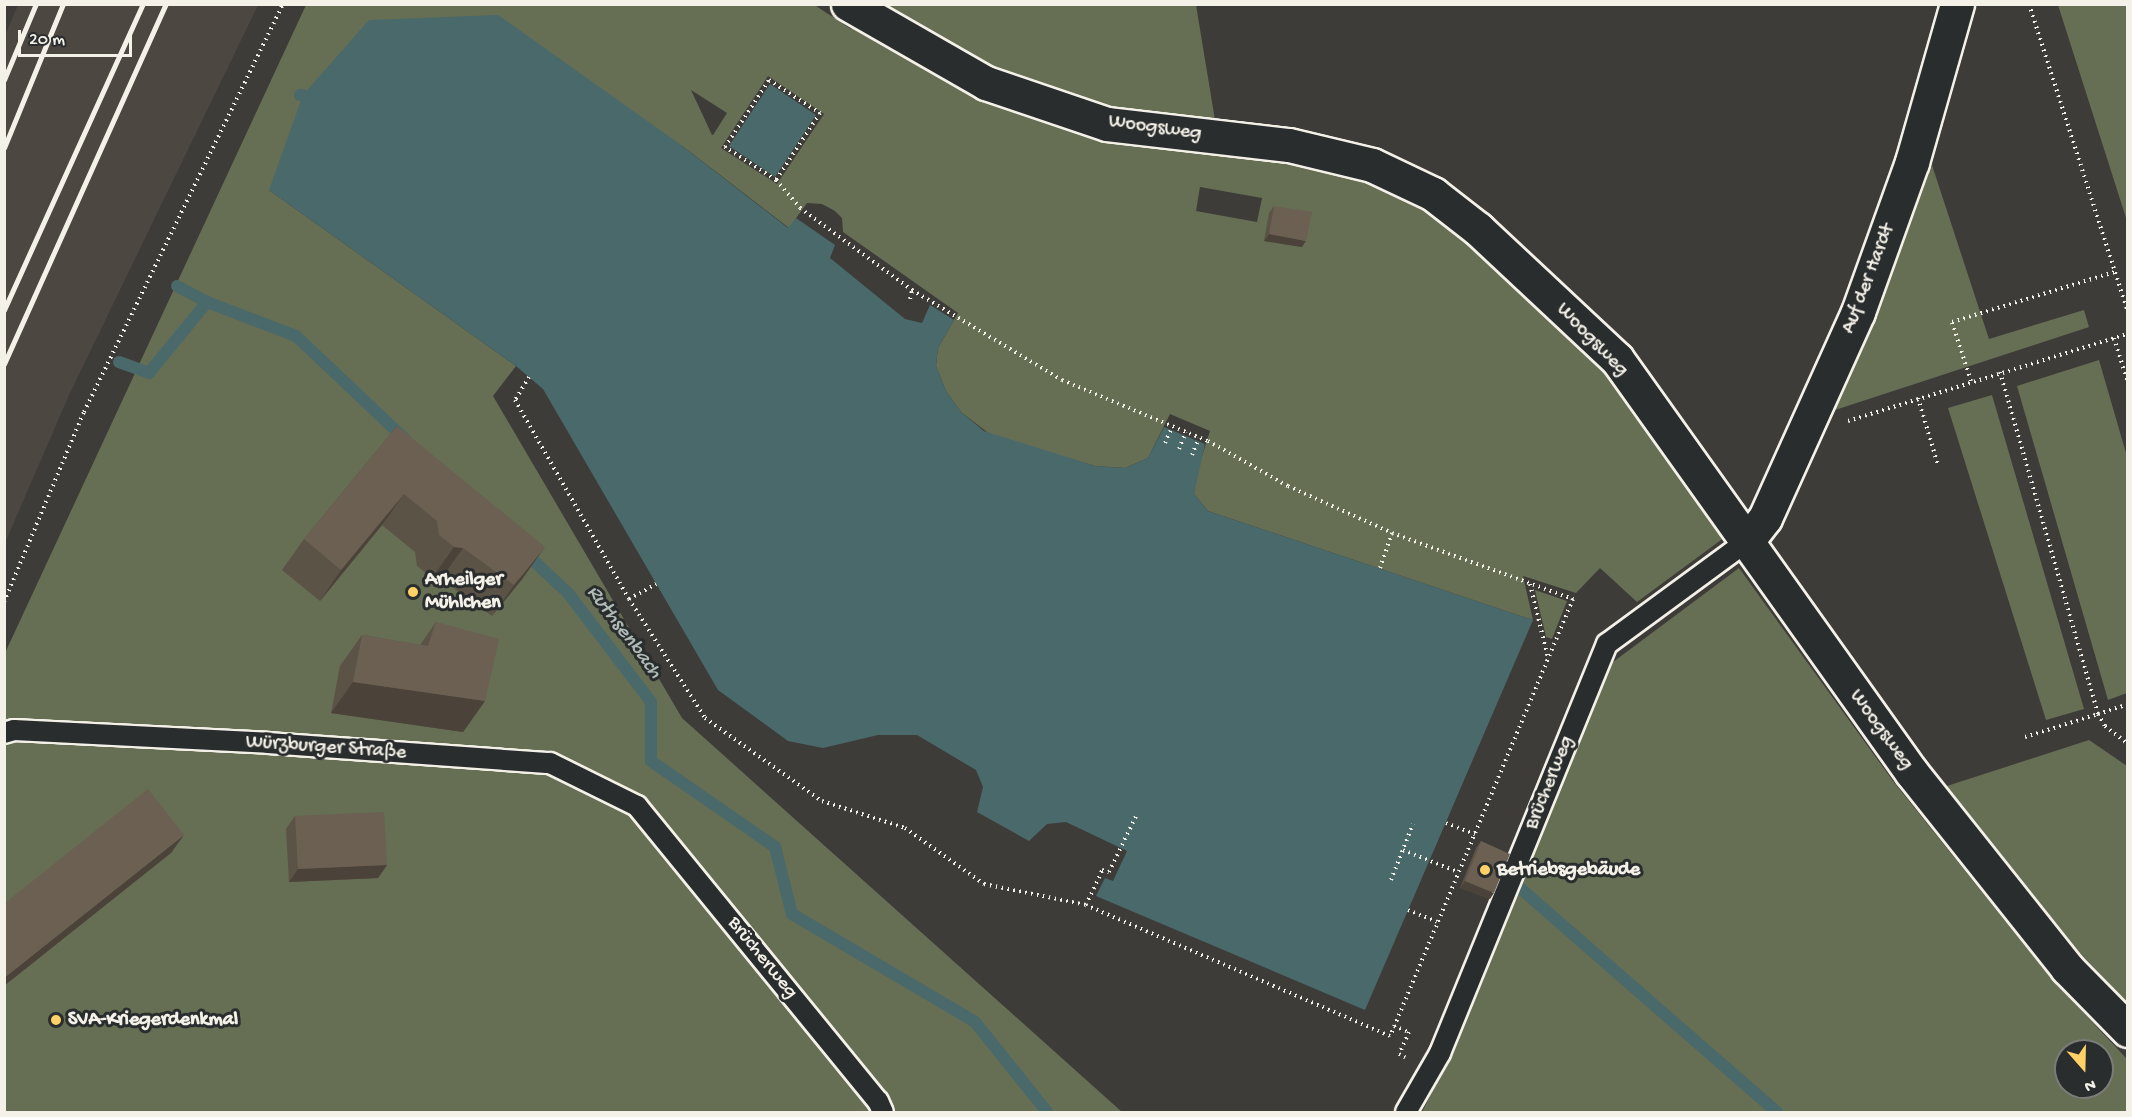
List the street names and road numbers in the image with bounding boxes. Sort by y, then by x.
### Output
street label: Woogsweg [1107,110,1203,146]
street label: Auf der Hardt [1837,221,1901,337]
street label: Woogsweg [1551,298,1633,382]
street label: Woogsweg [1844,685,1918,775]
street label: Würzburger Straße [245,730,407,766]
street label: Brücherweg [1520,733,1580,833]
street label: Brücherweg [722,912,802,1004]

